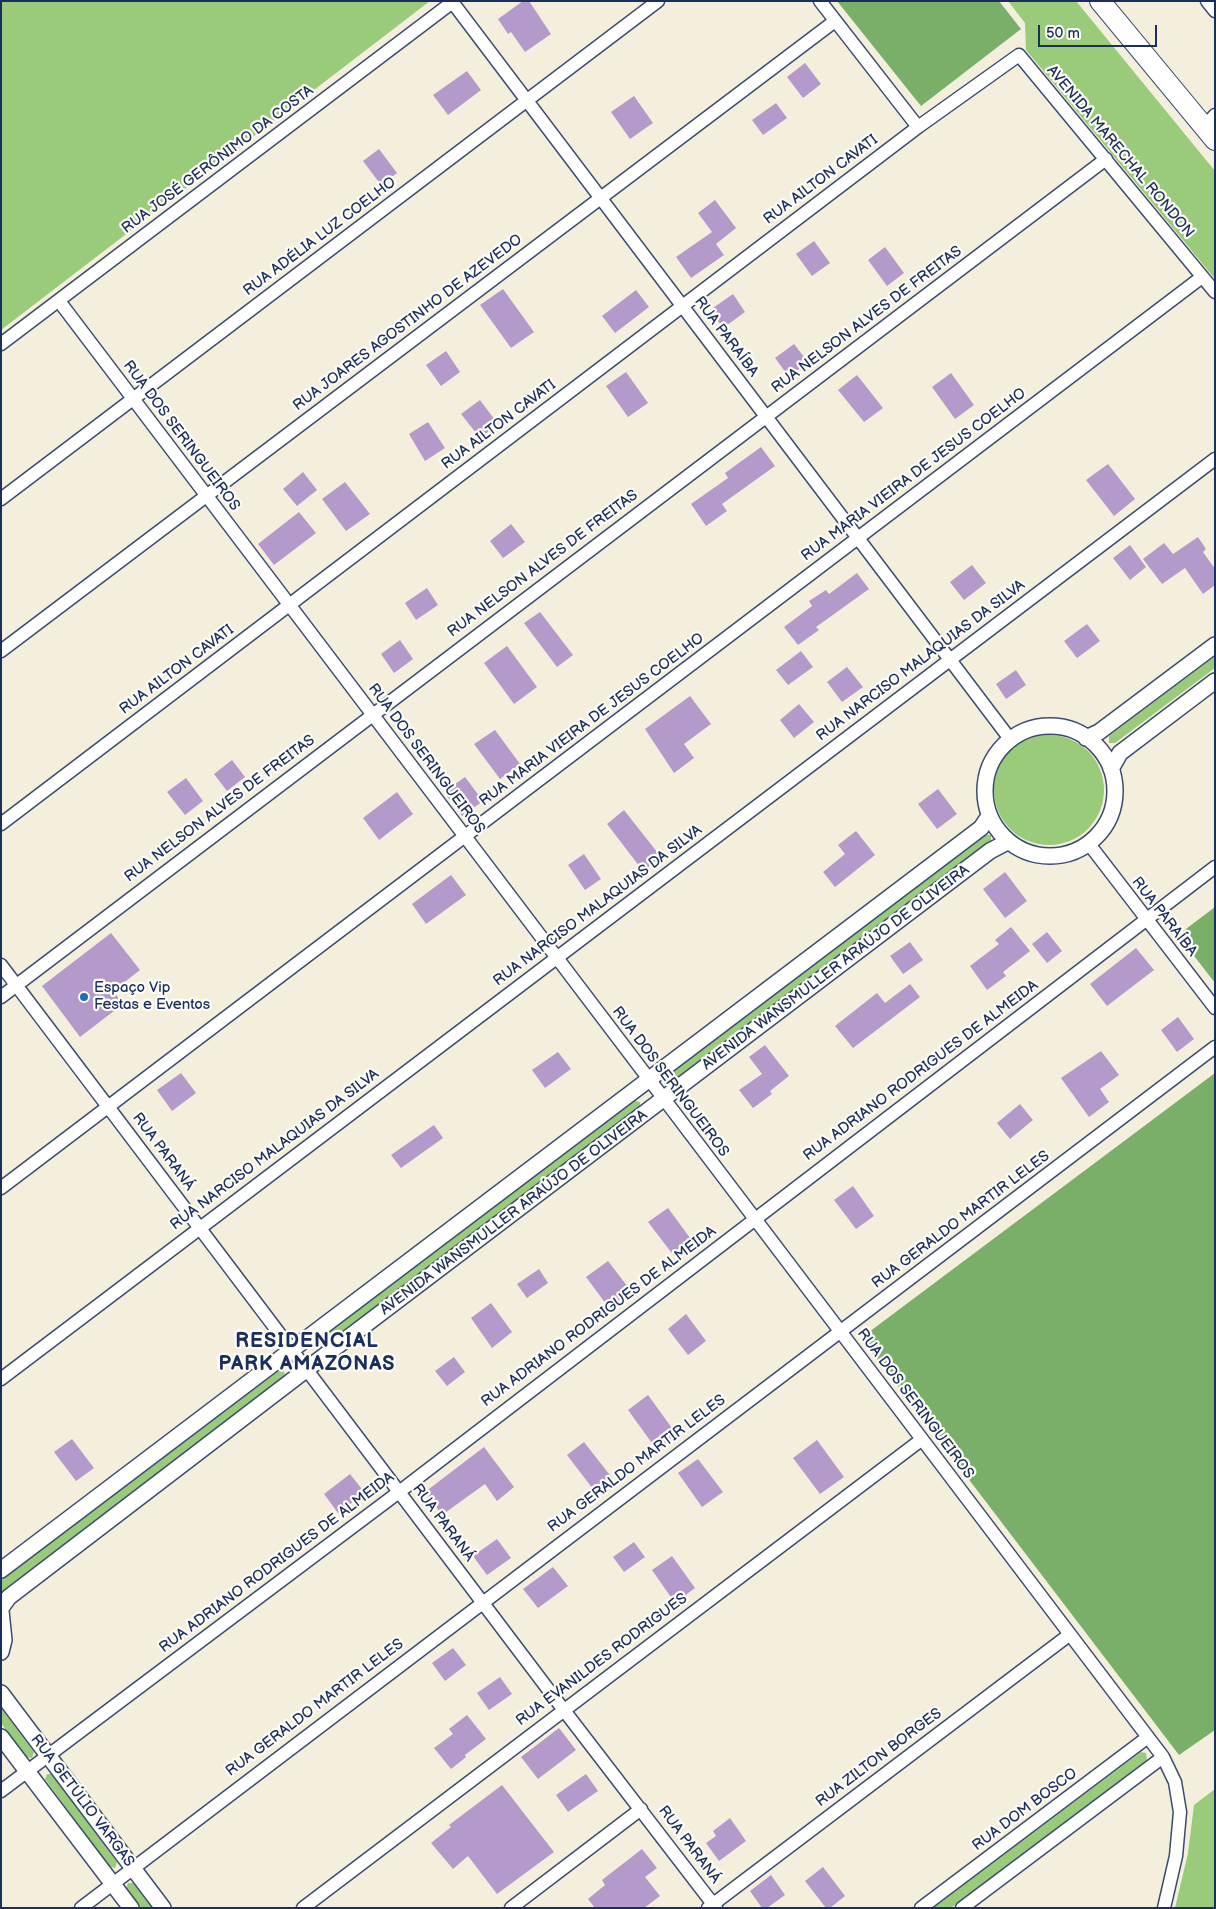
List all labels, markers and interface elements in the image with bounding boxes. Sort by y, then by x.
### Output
scale bar [1041,15,1160,47]
text: 50 m [1046,24,1080,43]
street label: AVENIDA MARECHAL RONDON [1043,62,1197,242]
street label: RUA JOSÉ GERÔNIMO DA COSTA [119,82,317,238]
street label: RUA AILTON CAVATI [760,131,882,229]
street label: RUA ADÉLIA LUZ COELHO [240,174,400,300]
street label: RUA JOARES AGOSTINHO DE AZEVEDO [290,231,526,415]
street label: RUA NELSON ALVES DE FREITAS [768,243,966,397]
street label: RUA PARAÍBA [690,293,762,381]
street label: RUA DOS SERINGUEIROS [119,357,243,515]
street label: RUA AILTON CAVATI [438,376,560,474]
street label: RUA MARIA VIEIRA DE JESUS COELHO [798,385,1030,565]
street label: RUA NELSON ALVES DE FREITAS [444,487,642,641]
street label: RUA NARCISO MALAQUIAS DA SILVA [813,577,1029,745]
street label: RUA AILTON CAVATI [116,621,238,719]
street label: RUA MARIA VIEIRA DE JESUS COELHO [476,630,708,810]
street label: RUA DOS SERINGUEIROS [364,680,488,838]
street label: RUA NELSON ALVES DE FREITAS [121,732,319,886]
street label: RUA NARCISO MALAQUIAS DA SILVA [490,822,706,990]
street label: AVENIDA WANSMULLER ARAÚJO DE OLIVEIRA [699,861,973,1075]
street label: RUA PARAÍBA [1127,874,1201,960]
street label: RUA ADRIANO RODRIGUES DE ALMEIDA [800,977,1042,1165]
place label: Espaço Vip Festas e Eventos [94,979,210,1014]
marker: Espaço Vip Festas e Eventos [78,991,90,1003]
street label: RUA DOS SERINGUEIROS [608,1003,732,1161]
street label: RUA NARCISO MALAQUIAS DA SILVA [167,1066,383,1234]
street label: AVENIDA WANSMULLER ARAÚJO DE OLIVEIRA [377,1106,651,1320]
street label: RUA PARANÁ [128,1110,198,1194]
street label: RUA GERALDO MARTIR LELES [869,1147,1053,1293]
street label: RUA ADRIANO RODRIGUES DE ALMEIDA [478,1223,720,1411]
street label: RUA DOS SERINGUEIROS [853,1325,977,1483]
district label: RESIDENCIAL PARK AMAZONAS [217,1330,397,1377]
street label: RUA GERALDO MARTIR LELES [545,1391,729,1537]
street label: RUA ADRIANO RODRIGUES DE ALMEIDA [156,1469,398,1657]
street label: RUA PARANÁ [408,1481,478,1565]
street label: RUA EVANILDES RODRIGUES [513,1590,691,1730]
street label: RUA GERALDO MARTIR LELES [223,1635,407,1781]
street label: RUA ZILTON BORGES [812,1705,946,1811]
street label: RUA GETÚLIO VARGAS [26,1731,138,1871]
street label: RUA DOM BOSCO [969,1765,1081,1855]
street label: RUA PARANÁ [654,1803,724,1887]

